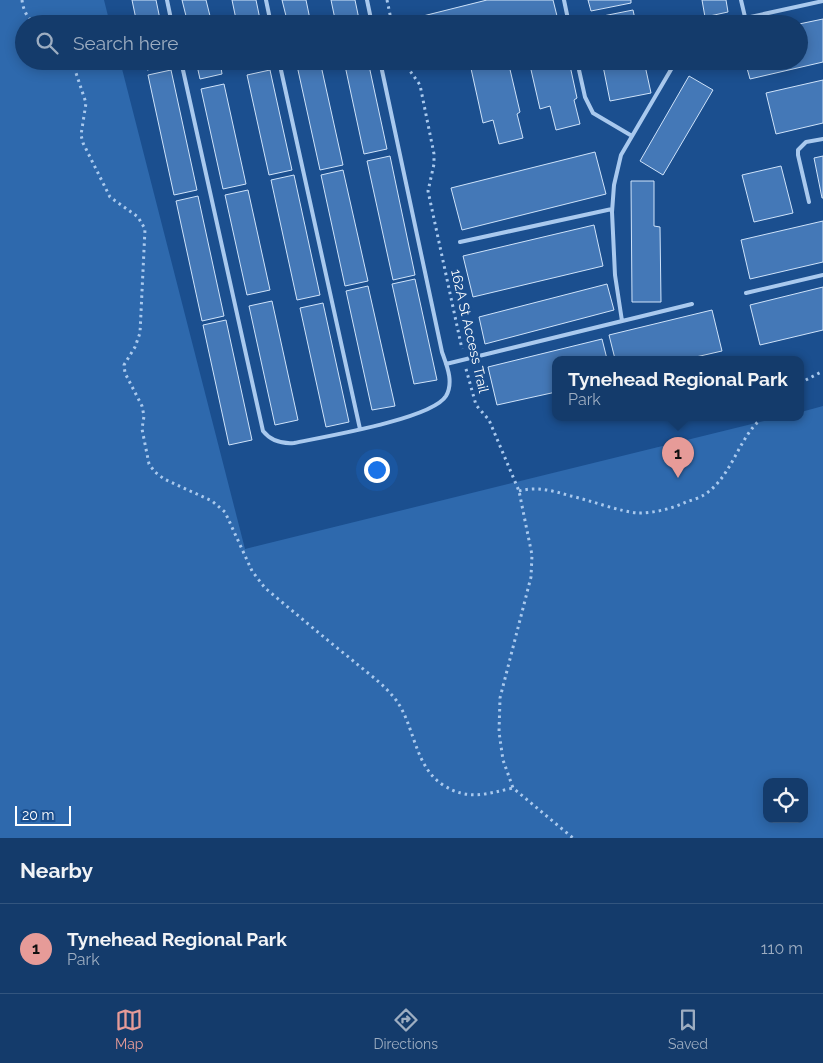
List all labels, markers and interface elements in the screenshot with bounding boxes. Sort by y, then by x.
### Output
search box [15,15,808,70]
icon: search [33,29,61,57]
text: Search here [73,32,179,54]
street label: 162A St Access Trail [448,268,492,395]
popup [552,356,804,421]
text: Tynehead Regional Park [568,368,788,390]
text: Park [568,390,601,409]
pin: 1 [662,437,694,478]
your location [364,457,390,483]
map controls [763,778,808,823]
button: locate [763,778,808,823]
scale bar [15,803,71,826]
text: 20 m [22,807,54,823]
text: Nearby [20,858,93,883]
text: Tynehead Regional Park [67,928,287,950]
text: 1 [32,939,40,958]
text: 110 m [761,939,803,958]
text: Park [67,950,100,969]
tab: Map [115,1006,143,1052]
tab: Directions [373,1006,438,1052]
tab: Saved [668,1006,708,1052]

